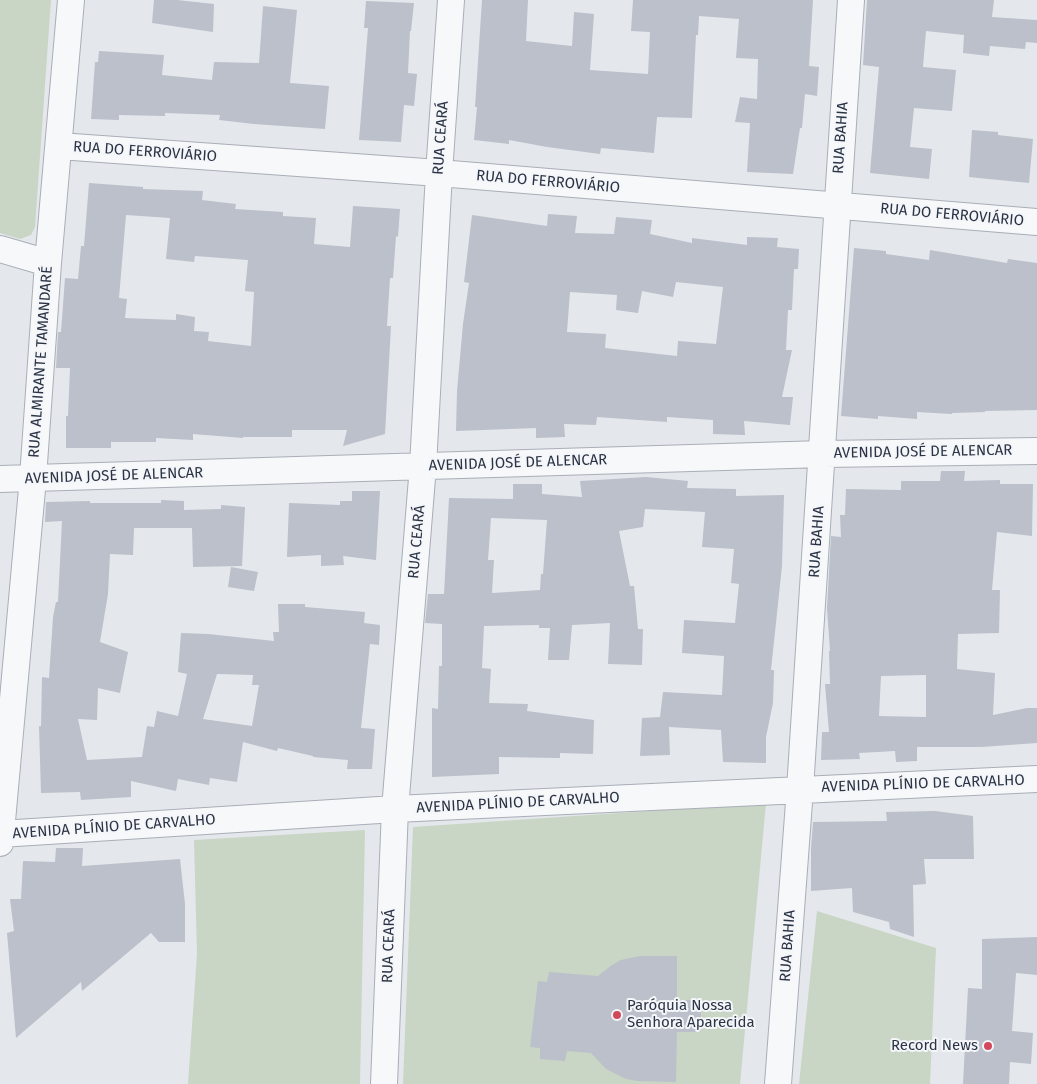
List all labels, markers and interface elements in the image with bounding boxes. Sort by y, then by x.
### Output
street label: RUA CEARÁ [429,100,453,176]
street label: RUA BAHIA [830,101,852,175]
street label: RUA DO FERROVIÁRIO [72,138,218,166]
street label: RUA DO FERROVIÁRIO [475,167,621,197]
street label: RUA DO FERROVIÁRIO [879,200,1025,230]
street label: RUA ALMIRANTE TAMANDARÉ [25,265,57,459]
street label: AVENIDA JOSÉ DE ALENCAR [834,441,1012,463]
street label: AVENIDA JOSÉ DE ALENCAR [428,451,608,475]
street label: AVENIDA JOSÉ DE ALENCAR [24,464,204,488]
street label: RUA CEARÁ [405,504,429,580]
street label: RUA BAHIA [806,505,828,579]
street label: AVENIDA PLÍNIO DE CARVALHO [821,771,1025,797]
street label: AVENIDA PLÍNIO DE CARVALHO [416,789,620,817]
street label: AVENIDA PLÍNIO DE CARVALHO [12,811,216,843]
street label: RUA CEARÁ [379,909,399,983]
street label: RUA BAHIA [777,909,799,983]
place label: Paróquia Nossa Senhora Aparecida [627,997,755,1032]
marker: Paróquia Nossa Senhora Aparecida [611,1009,623,1021]
place label: Record News [891,1037,978,1055]
marker: Record News [982,1040,994,1052]

